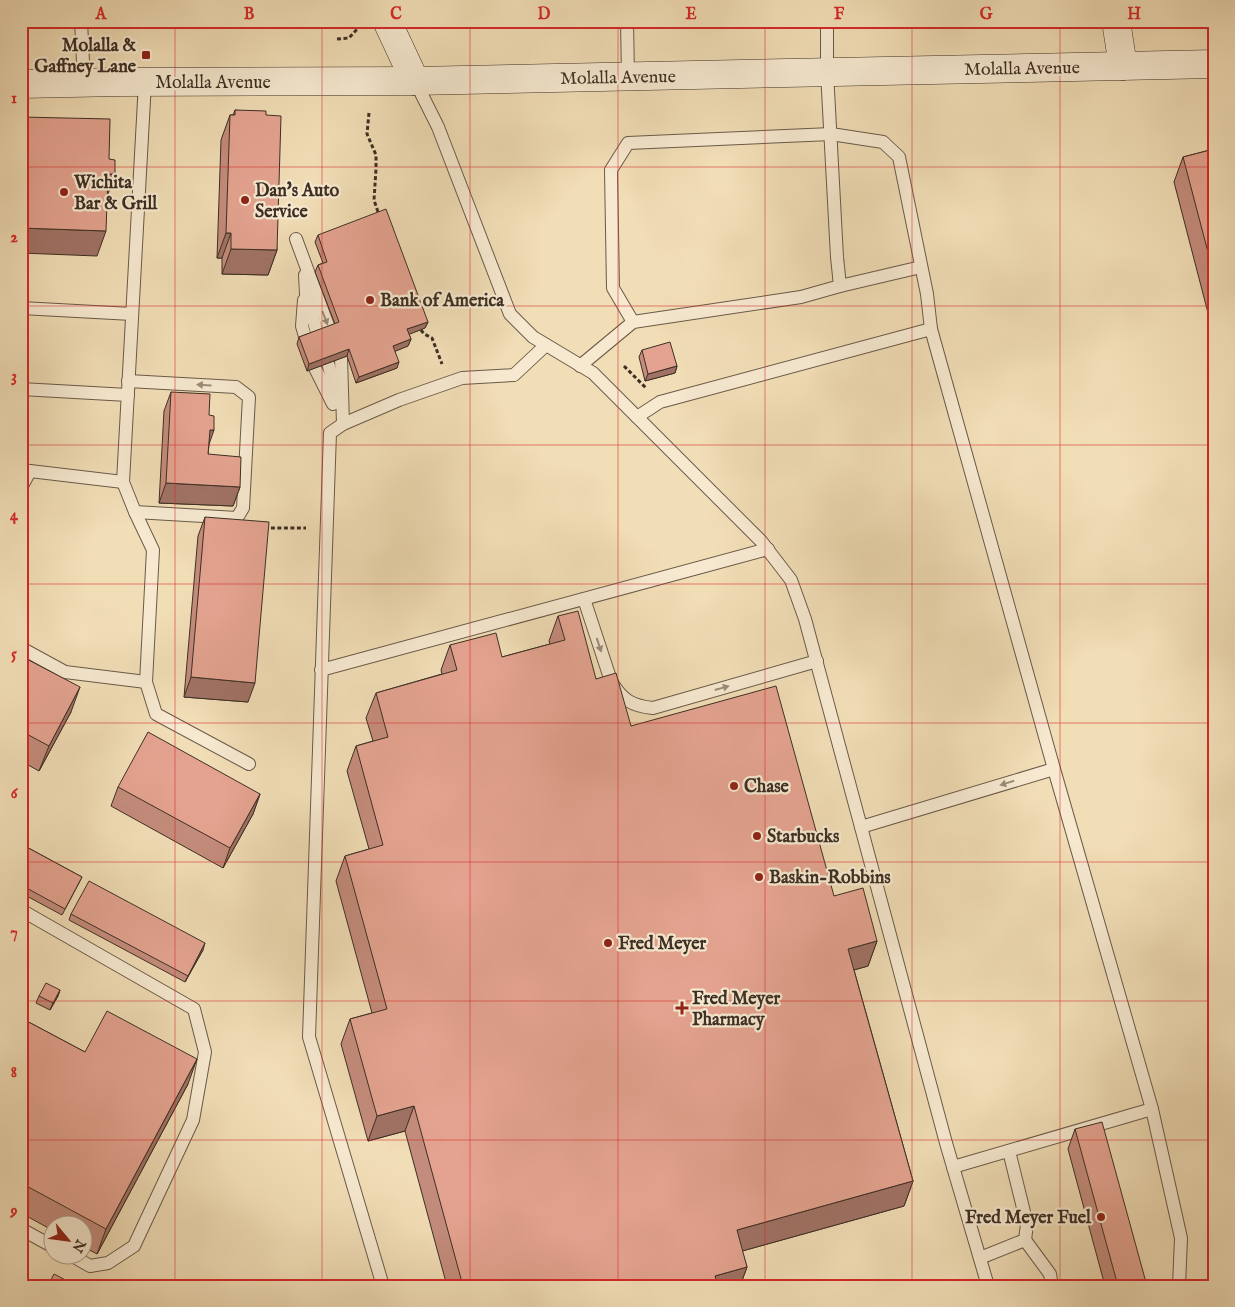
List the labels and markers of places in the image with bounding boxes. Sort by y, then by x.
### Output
place label: Molalla & Gaffney Lane [34,35,137,79]
marker: Molalla & Gaffney Lane [140,49,152,61]
place label: Wichita Bar & Grill [73,172,158,216]
place label: Dan's Auto Service [255,180,340,224]
marker: Wichita Bar & Grill [58,186,70,198]
marker: Dan's Auto Service [239,194,251,206]
place label: Bank of America [380,290,505,313]
marker: Bank of America [364,294,376,306]
place label: Chase [744,776,790,799]
marker: Chase [728,780,740,792]
place label: Starbucks [767,826,840,849]
marker: Starbucks [751,830,763,842]
place label: Baskin-Robbins [769,867,891,890]
marker: Baskin-Robbins [753,871,765,883]
place label: Fred Meyer [618,933,707,956]
marker: Fred Meyer [602,937,614,949]
place label: Fred Meyer Pharmacy [692,988,781,1032]
marker: Fred Meyer Pharmacy [676,1002,688,1014]
place label: Fred Meyer Fuel [965,1207,1092,1230]
marker: Fred Meyer Fuel [1095,1211,1107,1223]

